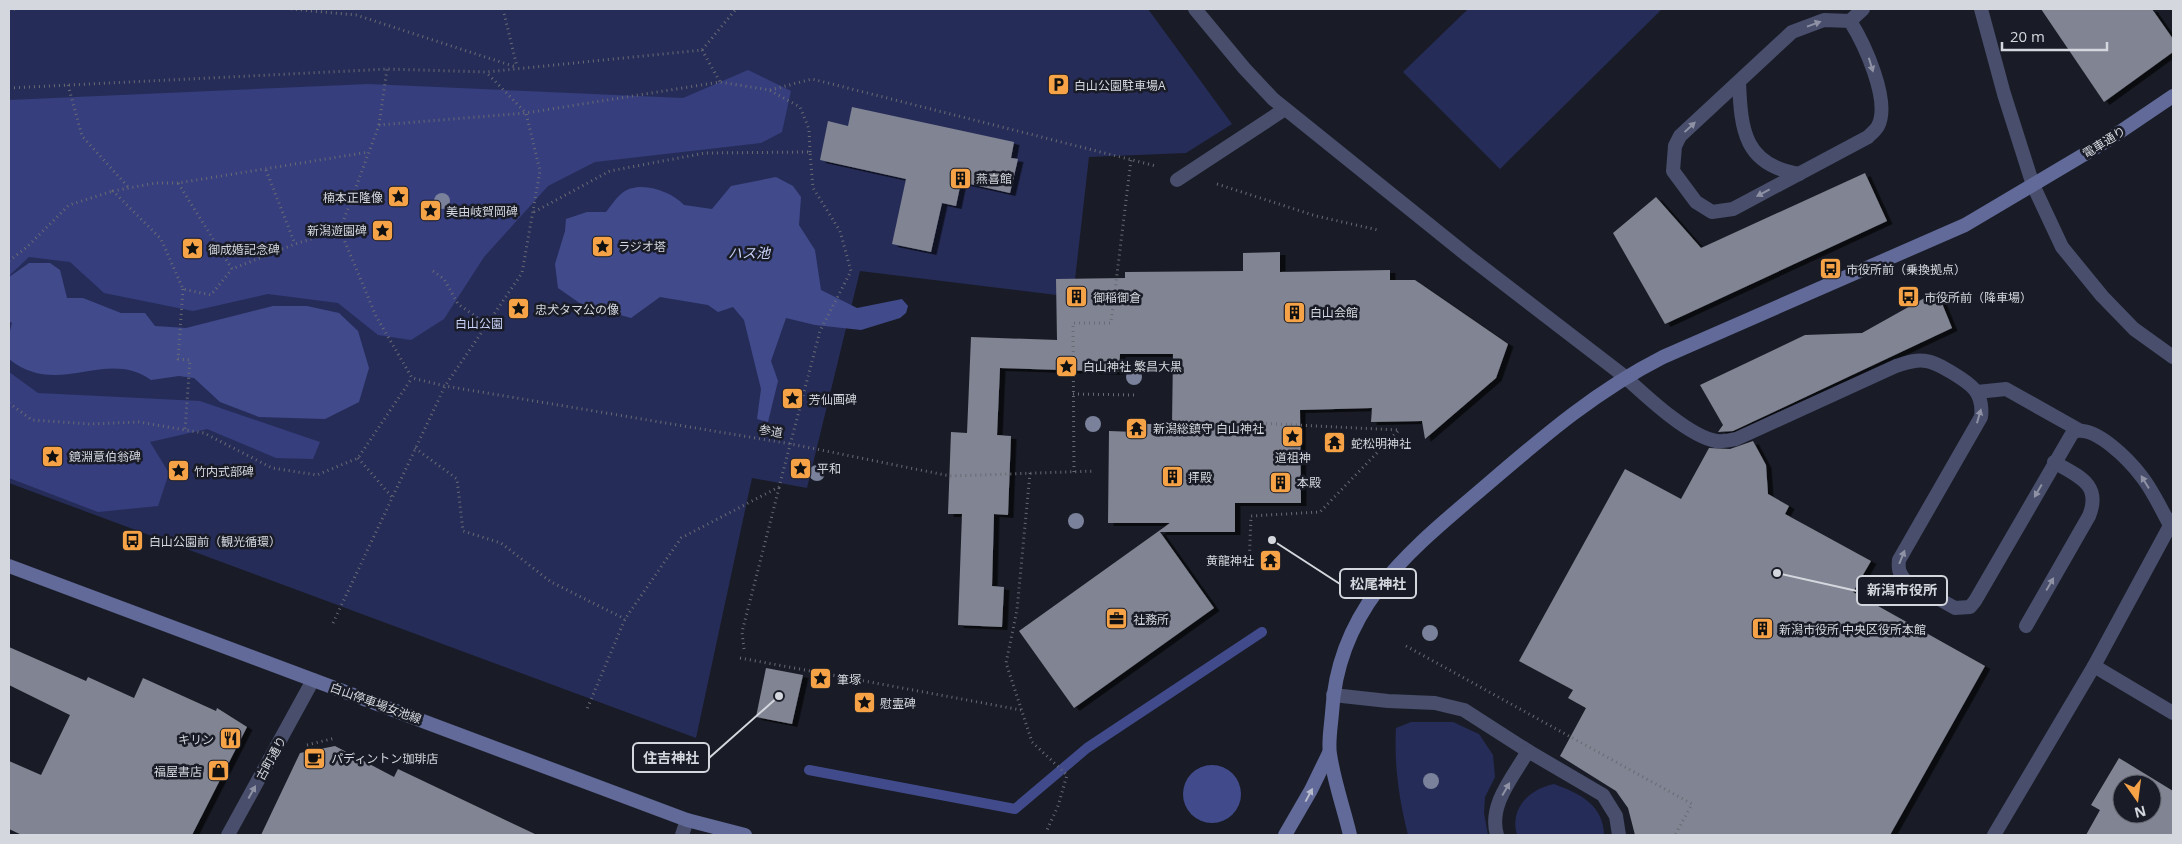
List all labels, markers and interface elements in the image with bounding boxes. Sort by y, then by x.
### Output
one-way arrow [1807,20,1822,28]
scale bar [2002,20,2107,52]
text: 20 m [2010,26,2045,46]
one-way arrow [1867,57,1875,72]
parking icon: 白山公園駐車場A [1046,73,1070,97]
place label: 白山公園駐車場A [1074,77,1166,94]
one-way arrow [1684,121,1696,133]
street label: 電車通り [2079,122,2129,162]
building icon: 燕喜館 [948,166,972,190]
place label: 燕喜館 [976,170,1012,187]
place icon: 楠本正隆像 [387,185,411,209]
place label: 楠本正隆像 [323,189,383,206]
one-way arrow [1756,189,1770,197]
place icon: 美由岐賀岡碑 [418,199,442,223]
place label: 美由岐賀岡碑 [446,203,518,220]
place icon: 新潟遊園碑 [371,218,395,242]
place label: 新潟遊園碑 [307,222,367,239]
place icon: ラジオ塔 [590,234,614,258]
place icon: 御成婚記念碑 [180,237,204,261]
place label: ラジオ塔 [618,238,666,255]
place label: 御成婚記念碑 [208,241,280,258]
water label: ハス池 [728,243,772,262]
bus stop icon: 市役所前（乗換拠点） [1818,257,1842,281]
place label: 市役所前（乗換拠点） [1846,261,1966,278]
building icon: 御稲御倉 [1065,285,1089,309]
bus stop icon: 市役所前（降車場） [1896,285,1920,309]
place label: 御稲御倉 [1093,289,1141,306]
place label: 市役所前（降車場） [1924,289,2032,306]
place icon: 忠犬タマ公の像 [507,297,531,321]
building icon: 白山会館 [1282,300,1306,324]
place label: 忠犬タマ公の像 [535,301,619,318]
place label: 白山会館 [1310,304,1358,321]
park label: 白山公園 [455,315,503,332]
place icon: 白山神社 繁昌大黒 [1055,354,1079,378]
place label: 白山神社 繁昌大黒 [1083,358,1182,375]
place icon: 芳仙画碑 [781,387,805,411]
place label: 芳仙画碑 [809,391,857,408]
one-way arrow [1976,408,1984,423]
temple icon: 新潟総鎮守 白山神社 [1125,416,1149,440]
place label: 新潟総鎮守 白山神社 [1153,420,1264,437]
street label: 参道 [758,421,784,441]
place icon: 道祖神 [1281,424,1305,448]
temple icon: 蛇松明神社 [1323,431,1347,455]
place label: 蛇松明神社 [1351,435,1411,452]
place icon: 鏡淵意伯翁碑 [41,444,65,468]
place label: 鏡淵意伯翁碑 [69,448,141,465]
place label: 道祖神 [1275,449,1311,466]
place icon: 平和 [789,456,813,480]
place icon: 竹内式部碑 [166,459,190,483]
place label: 平和 [817,460,841,477]
place label: 竹内式部碑 [194,463,254,480]
building icon: 拝殿 [1160,465,1184,489]
place label: 拝殿 [1188,469,1212,486]
building icon: 本殿 [1269,470,1293,494]
place label: 本殿 [1297,474,1321,491]
one-way arrow [2141,476,2150,489]
one-way arrow [2033,484,2042,497]
bus stop icon: 白山公園前（観光循環） [121,529,145,553]
place label: 白山公園前（観光循環） [149,533,281,550]
temple icon: 黄龍神社 [1258,548,1282,572]
one-way arrow [1898,550,1906,565]
place label: 黄龍神社 [1206,552,1254,569]
callout: 松尾神社 [1340,569,1416,598]
text: 松尾神社 [1350,574,1406,593]
callout: 新潟市役所 [1857,576,1947,605]
one-way arrow [2046,577,2055,590]
text: 新潟市役所 [1867,580,1937,599]
office icon: 社務所 [1105,607,1129,631]
place label: 社務所 [1133,611,1169,628]
building icon: 新潟市役所 中央区役所本館 [1751,617,1775,641]
place label: 新潟市役所 中央区役所本館 [1779,621,1926,638]
place icon: 筆塚 [809,667,833,691]
place label: 筆塚 [837,671,861,688]
street label: 白山停車場女池線 [328,679,424,727]
place icon: 慰霊碑 [852,691,876,715]
place label: 慰霊碑 [880,695,916,712]
restaurant icon: キリン [218,727,242,751]
place label: キリン [178,731,214,748]
street label: 古町通り [252,733,290,783]
callout: 住吉神社 [633,743,709,772]
cafe icon: パディントン珈琲店 [303,746,327,770]
text: 住吉神社 [643,748,699,767]
place label: パディントン珈琲店 [331,750,438,767]
shop icon: 福屋書店 [206,759,230,783]
place label: 福屋書店 [154,763,202,780]
north arrow [2112,774,2162,824]
one-way arrow [1501,783,1510,796]
one-way arrow [248,785,256,800]
one-way arrow [1304,788,1313,801]
text: N [2132,802,2148,823]

